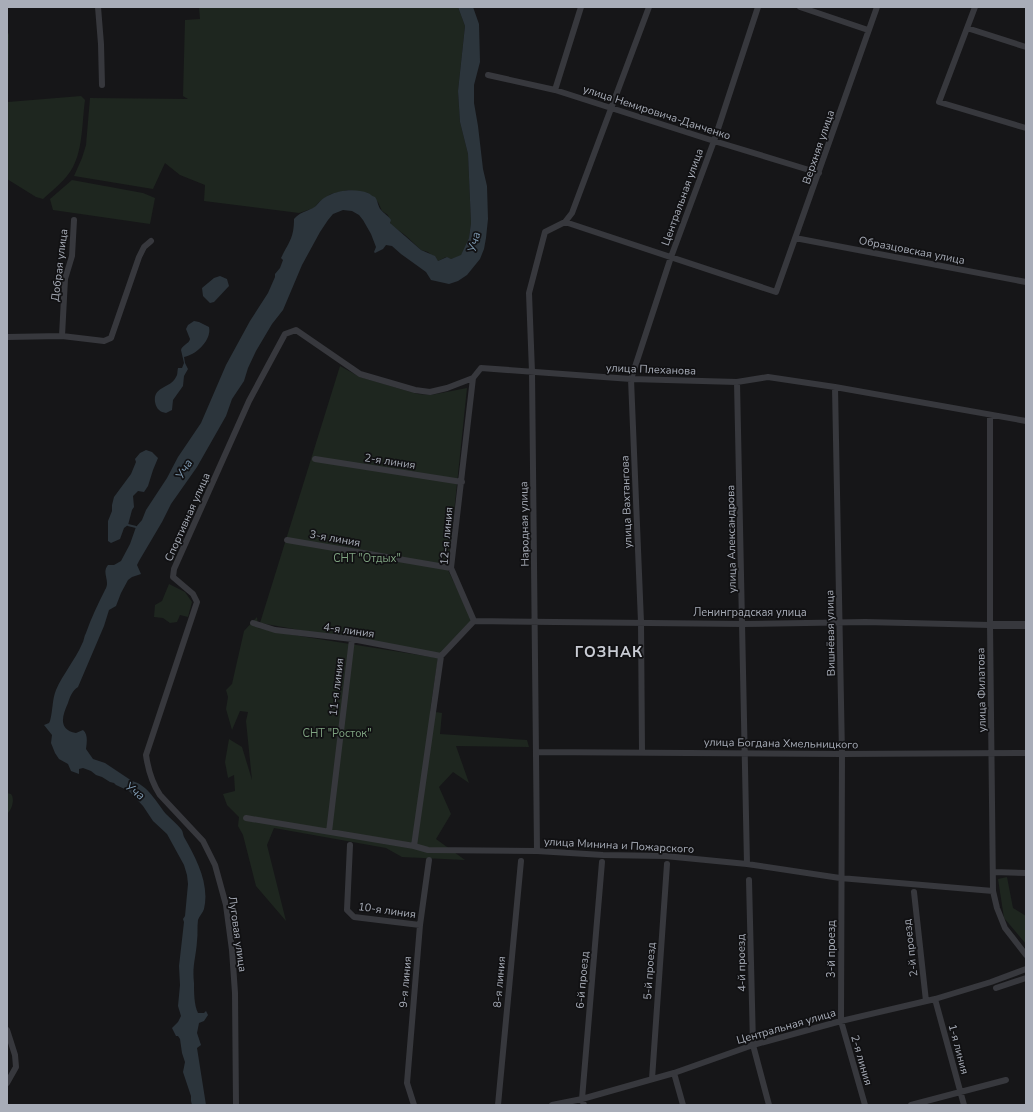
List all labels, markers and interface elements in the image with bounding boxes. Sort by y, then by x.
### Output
street label: улица Немировича-Данченко [581,81,733,143]
street label: Верхняя улица [799,108,838,186]
street label: Центральная улица [658,146,707,248]
street label: Добрая улица [48,228,71,302]
water label: Уча [464,230,484,254]
street label: Образцовская улица [858,233,966,268]
street label: улица Плеханова [606,360,696,379]
street label: 2-я линия [363,450,417,473]
street label: улица Вахтангова [617,455,636,549]
water label: Уча [172,456,196,482]
street label: Спортивная улица [161,470,214,564]
street label: Народная улица [516,481,533,567]
street label: улица Александрова [723,485,740,593]
street label: 12-я линия [436,506,457,566]
street label: 3-я линия [308,527,362,550]
park label: СНТ "Отдых" [333,551,401,566]
street label: Вишнёвая улица [822,590,839,676]
street label: Ленинградская улица [693,605,807,620]
street label: 4-я линия [322,619,376,642]
district label: ГОЗНАК [575,642,643,662]
street label: улица Филатова [973,648,990,732]
street label: 11-я линия [326,657,347,717]
park label: СНТ "Росток" [303,726,371,741]
street label: улица Богдана Хмельницкого [704,735,858,752]
water label: Уча [122,778,148,804]
street label: улица Минина и Пожарского [543,834,695,857]
street label: Луговая улица [225,895,250,973]
street label: 10-я линия [357,899,417,922]
street label: 2-й проезд [899,918,921,978]
street label: 3-й проезд [824,920,839,978]
street label: 4-й проезд [733,934,750,992]
street label: 5-й проезд [640,941,659,1000]
street label: 6-й проезд [573,950,593,1009]
street label: 9-я линия [396,956,415,1008]
street label: 8-я линия [490,956,509,1008]
street label: Центральная улица [735,1005,838,1048]
street label: 1-я линия [945,1022,972,1076]
street label: 2-я линия [847,1033,876,1087]

